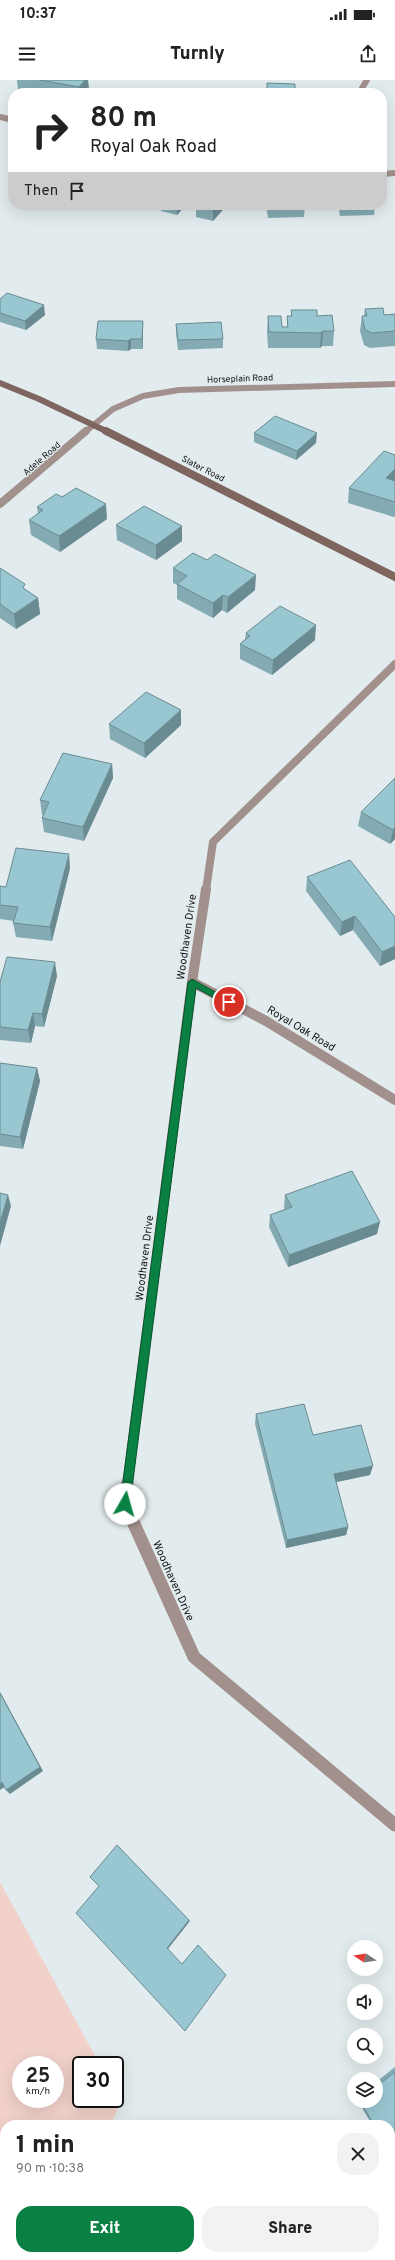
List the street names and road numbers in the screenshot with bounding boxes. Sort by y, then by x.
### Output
street label: Horseplain Road [207,372,273,386]
street label: Adele Road [21,440,63,478]
street label: Slater Road [180,453,226,485]
street label: Woodhaven Drive [174,893,200,981]
street label: Royal Oak Road [264,1003,338,1055]
street label: Woodhaven Drive [133,1214,157,1302]
street label: Woodhaven Drive [149,1539,197,1623]

